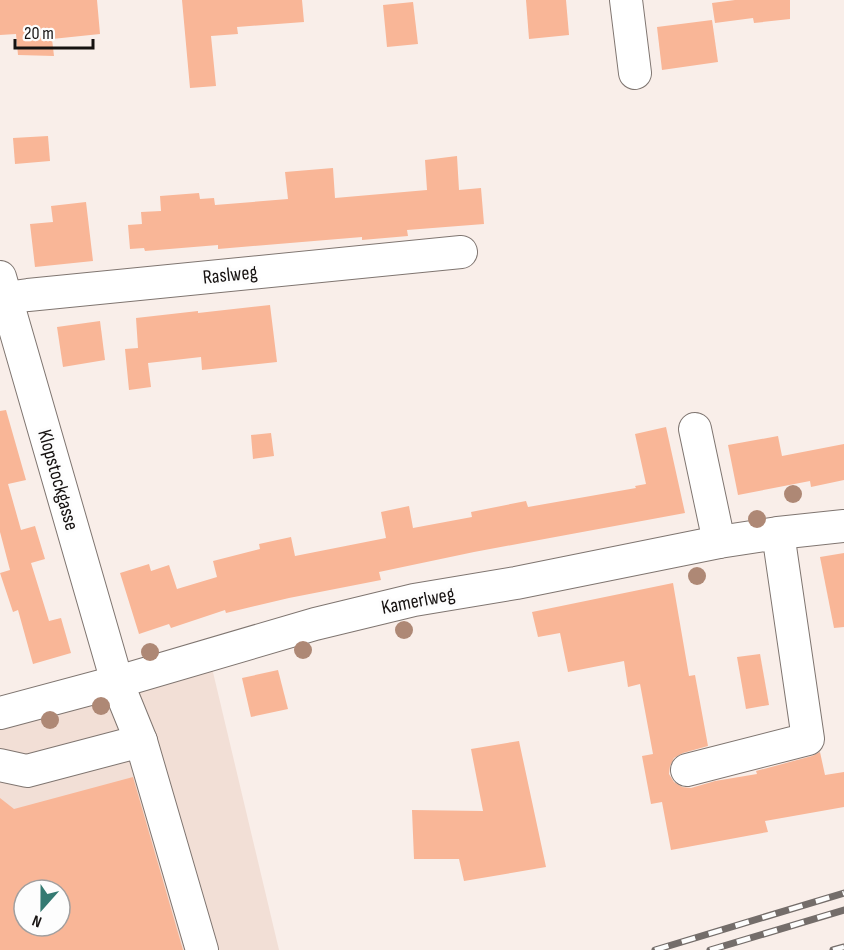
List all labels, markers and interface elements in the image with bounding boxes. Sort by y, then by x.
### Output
scale bar [15,12,93,50]
text: 20 m [24,23,54,44]
street label: Raslweg [202,260,258,290]
street label: Klopstockgasse [32,427,84,533]
street label: Kamerlweg [379,582,457,620]
north arrow [12,878,72,938]
text: N [30,910,45,931]

